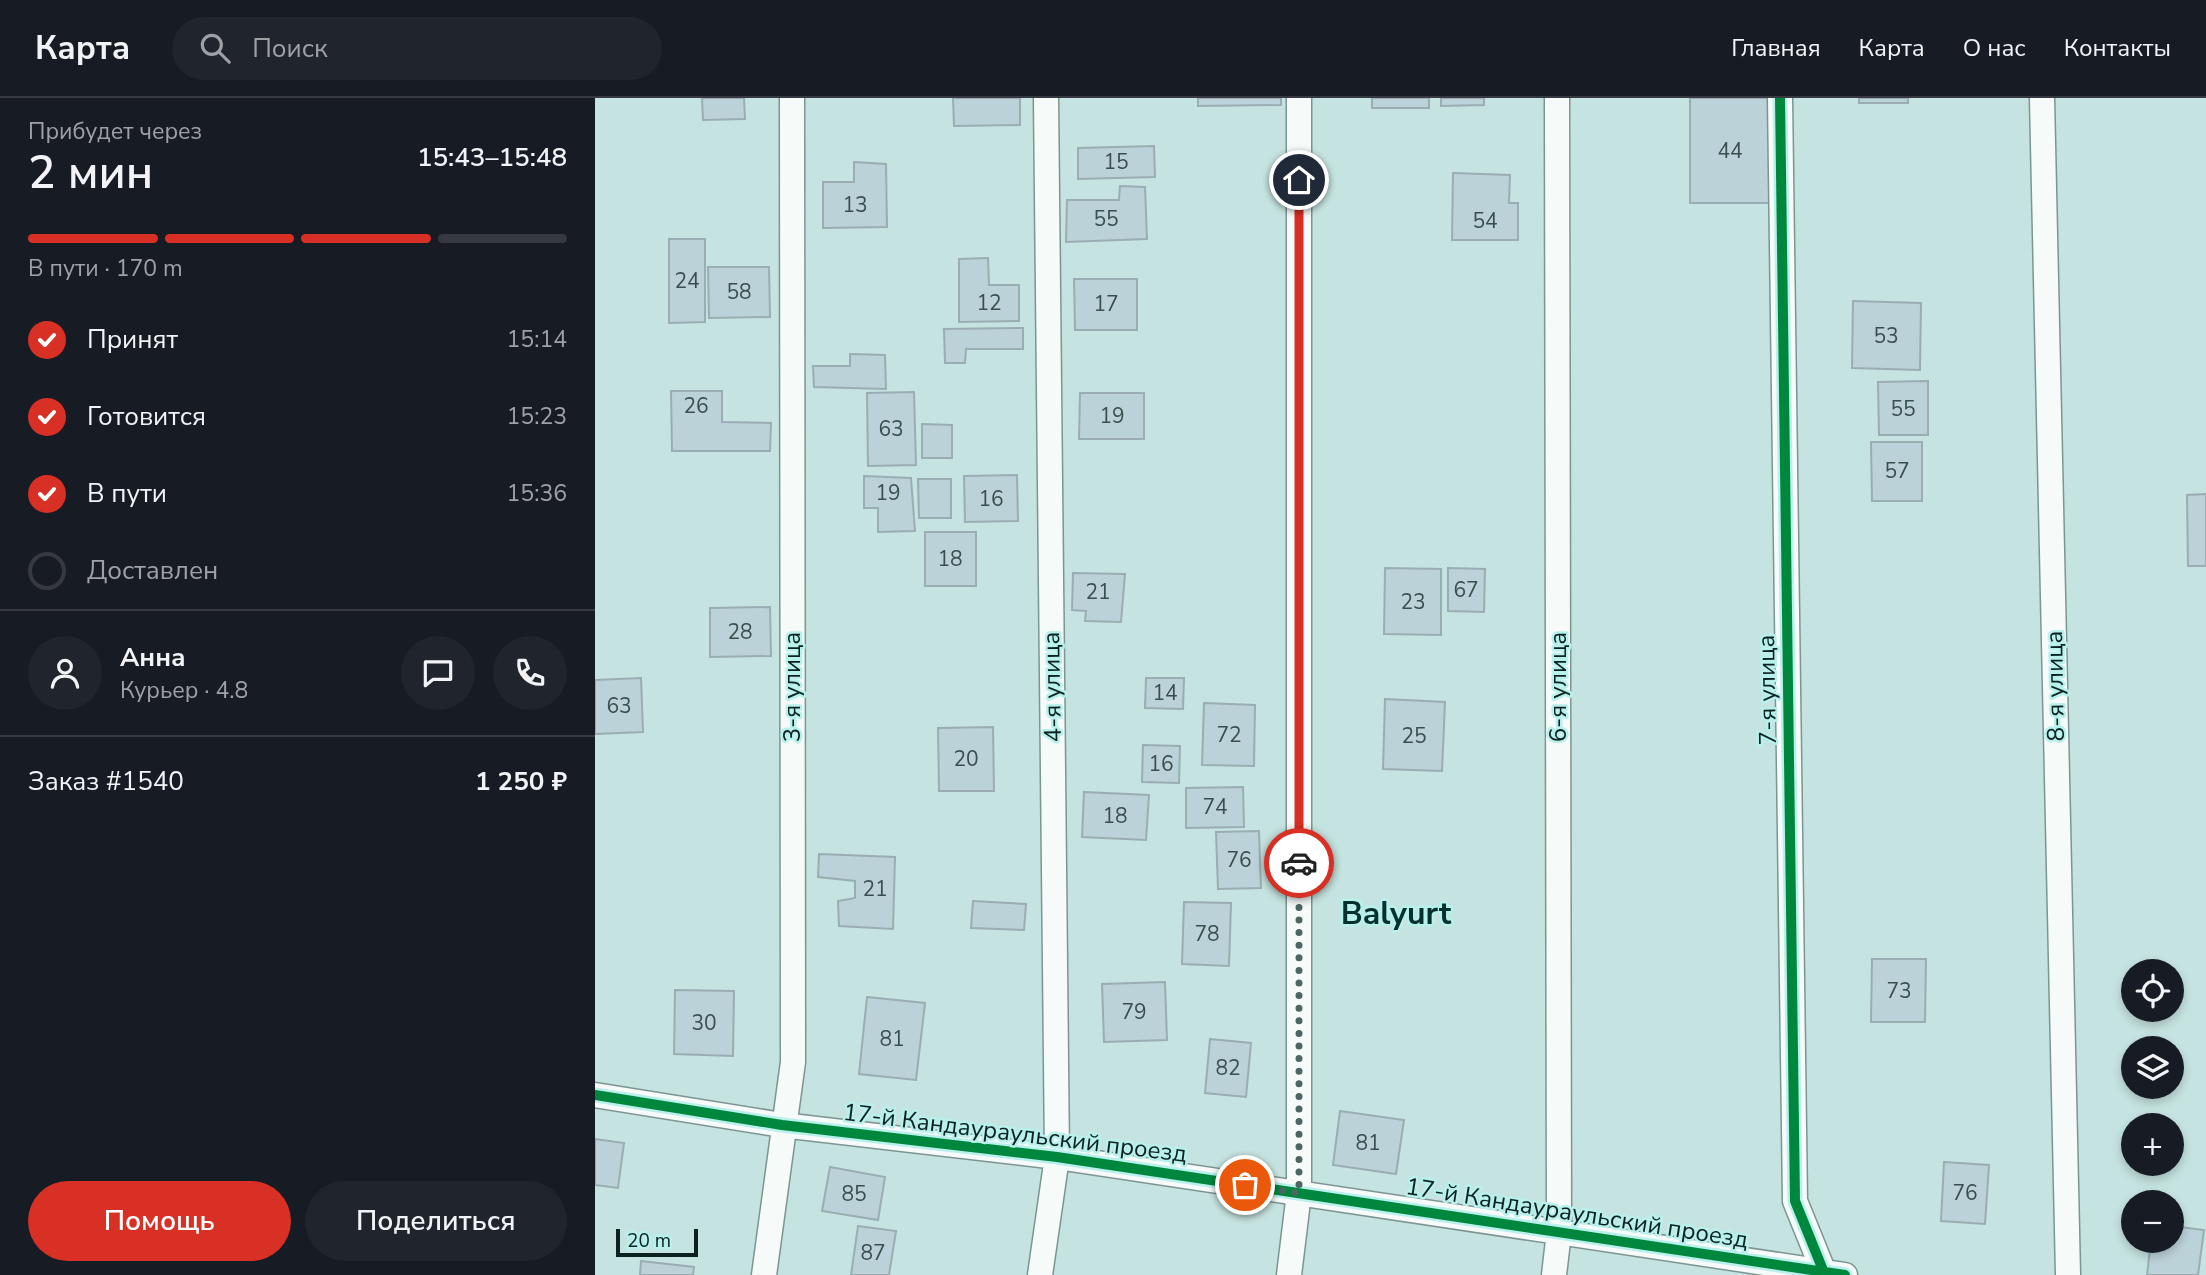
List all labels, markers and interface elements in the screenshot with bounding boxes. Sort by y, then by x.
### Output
search box [172,17,662,80]
text: Карта [35,26,130,71]
icon: search [196,29,234,67]
text: Поиск [252,31,328,66]
text: Главная [1731,32,1821,64]
text: Карта [1859,32,1925,64]
text: О нас [1963,32,2026,64]
text: Контакты [2064,32,2171,64]
text: Прибудет через [28,116,202,147]
house number: 44 [1717,137,1743,165]
text: 15:43–15:48 [417,140,567,175]
text: 2 мин [28,141,153,204]
house number: 15 [1103,148,1129,176]
pin [1269,150,1329,210]
icon: home [1280,161,1318,199]
house number: 13 [842,191,868,219]
house number: 55 [1093,205,1119,233]
house number: 54 [1472,207,1498,235]
text: В пути · 170 m [28,253,183,284]
house number: 24 [674,267,700,295]
house number: 58 [726,278,752,306]
house number: 12 [976,289,1002,317]
house number: 17 [1093,290,1119,318]
icon: check [28,321,66,359]
text: Принят [87,322,178,357]
house number: 53 [1873,322,1899,350]
text: 15:14 [507,324,567,355]
house number: 26 [683,392,709,420]
house number: 55 [1890,395,1916,423]
icon: check [28,398,66,436]
text: Готовится [87,399,206,434]
text: 15:23 [507,401,567,432]
house number: 19 [1099,402,1125,430]
house number: 63 [878,415,904,443]
house number: 57 [1884,457,1910,485]
icon: check [28,475,66,513]
text: В пути [87,476,167,511]
text: 15:36 [507,478,567,509]
house number: 19 [875,479,901,507]
house number: 16 [978,485,1004,513]
house number: 18 [937,545,963,573]
text: Доставлен [87,553,218,588]
house number: 67 [1453,576,1479,604]
house number: 21 [1085,578,1111,606]
house number: 23 [1400,588,1426,616]
house number: 28 [727,618,753,646]
street label: 8-я улица [2038,630,2072,742]
street label: 4-я улица [1035,631,1069,743]
street label: 3-я улица [776,632,808,742]
street label: 6-я улица [1542,632,1574,742]
street label: 7-я улица [1750,634,1784,746]
button: person [28,636,102,710]
button: chat [401,636,475,710]
button: phone [493,636,567,710]
text: Анна [120,640,186,675]
text: Курьер · 4.8 [120,675,248,706]
house number: 14 [1152,679,1178,707]
house number: 63 [606,692,632,720]
house number: 72 [1216,721,1242,749]
house number: 25 [1401,722,1427,750]
house number: 20 [953,745,979,773]
house number: 16 [1148,750,1174,778]
text: Заказ #1540 [28,764,184,799]
text: 1 250 ₽ [475,764,567,799]
house number: 74 [1202,793,1228,821]
house number: 18 [1102,802,1128,830]
courier [1264,828,1334,898]
icon: car [1280,844,1318,882]
house number: 76 [1226,846,1252,874]
house number: 21 [862,875,888,903]
district label: Balyurt [1341,892,1452,935]
house number: 78 [1194,920,1220,948]
map controls [2121,959,2184,1253]
button: locate [2121,959,2184,1022]
house number: 73 [1886,977,1912,1005]
house number: 79 [1121,998,1147,1026]
house number: 30 [691,1009,717,1037]
house number: 81 [879,1025,905,1053]
button: layers [2121,1036,2184,1099]
house number: 82 [1215,1054,1241,1082]
street label: 17-й Кандаураульский проезд [841,1096,1189,1170]
button: + [2121,1113,2184,1176]
house number: 81 [1355,1129,1381,1157]
pin [1215,1155,1275,1215]
icon: bag [1226,1166,1264,1204]
street label: 17-й Кандаураульский проезд [1403,1170,1751,1256]
house number: 76 [1952,1179,1978,1207]
house number: 85 [841,1180,867,1208]
button: Помощь [28,1181,291,1261]
button: Поделиться [305,1181,567,1261]
button: − [2121,1190,2184,1253]
scale bar [616,1226,698,1258]
text: 20 m [627,1228,671,1254]
house number: 87 [860,1239,886,1267]

